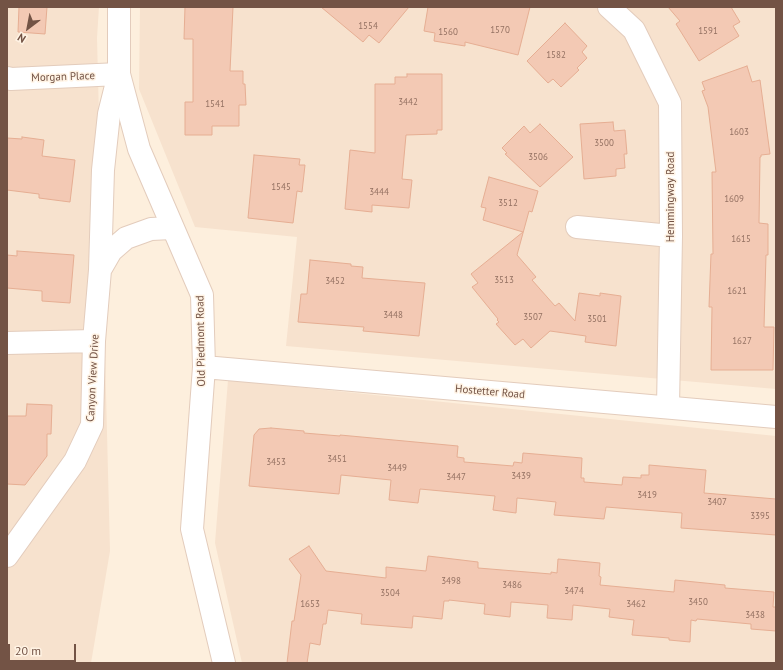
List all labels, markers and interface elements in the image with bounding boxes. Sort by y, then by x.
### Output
north arrow [8,8,48,48]
house number: 1554 [358,21,378,31]
house number: 1570 [490,25,510,35]
house number: 1591 [698,26,718,36]
house number: 1560 [438,27,458,37]
text: N [15,30,28,46]
house number: 1582 [546,50,566,60]
street label: Morgan Place [31,69,95,85]
house number: 3442 [398,97,418,107]
house number: 1541 [205,99,225,109]
house number: 1603 [729,127,749,137]
house number: 3500 [594,138,614,148]
house number: 3506 [528,152,548,162]
street label: Hemmingway Road [664,152,678,242]
house number: 1545 [271,182,291,192]
house number: 3444 [369,187,389,197]
house number: 1609 [724,194,744,204]
house number: 3512 [498,198,518,208]
house number: 1615 [731,234,751,244]
house number: 3513 [494,275,514,285]
house number: 3452 [325,276,345,286]
house number: 1621 [727,286,747,296]
street label: Old Piedmont Road [194,295,208,387]
house number: 3448 [383,310,403,320]
house number: 3507 [523,312,543,322]
house number: 3501 [587,314,607,324]
street label: Canyon View Drive [84,334,102,422]
house number: 1627 [732,336,752,346]
street label: Hostetter Road [455,382,525,402]
house number: 3451 [327,454,347,464]
house number: 3453 [266,457,286,467]
house number: 3449 [387,463,407,473]
house number: 3439 [511,471,531,481]
house number: 3447 [446,472,466,482]
house number: 3419 [637,490,657,500]
house number: 3407 [707,497,727,507]
house number: 3395 [750,511,770,521]
house number: 3498 [441,576,461,586]
house number: 3486 [502,580,522,590]
house number: 3474 [564,586,584,596]
house number: 3504 [380,588,400,598]
house number: 3450 [688,597,708,607]
house number: 1653 [300,599,320,609]
house number: 3462 [626,599,646,609]
house number: 3438 [745,610,765,620]
scale bar [10,636,78,662]
text: 20 m [15,643,41,658]

